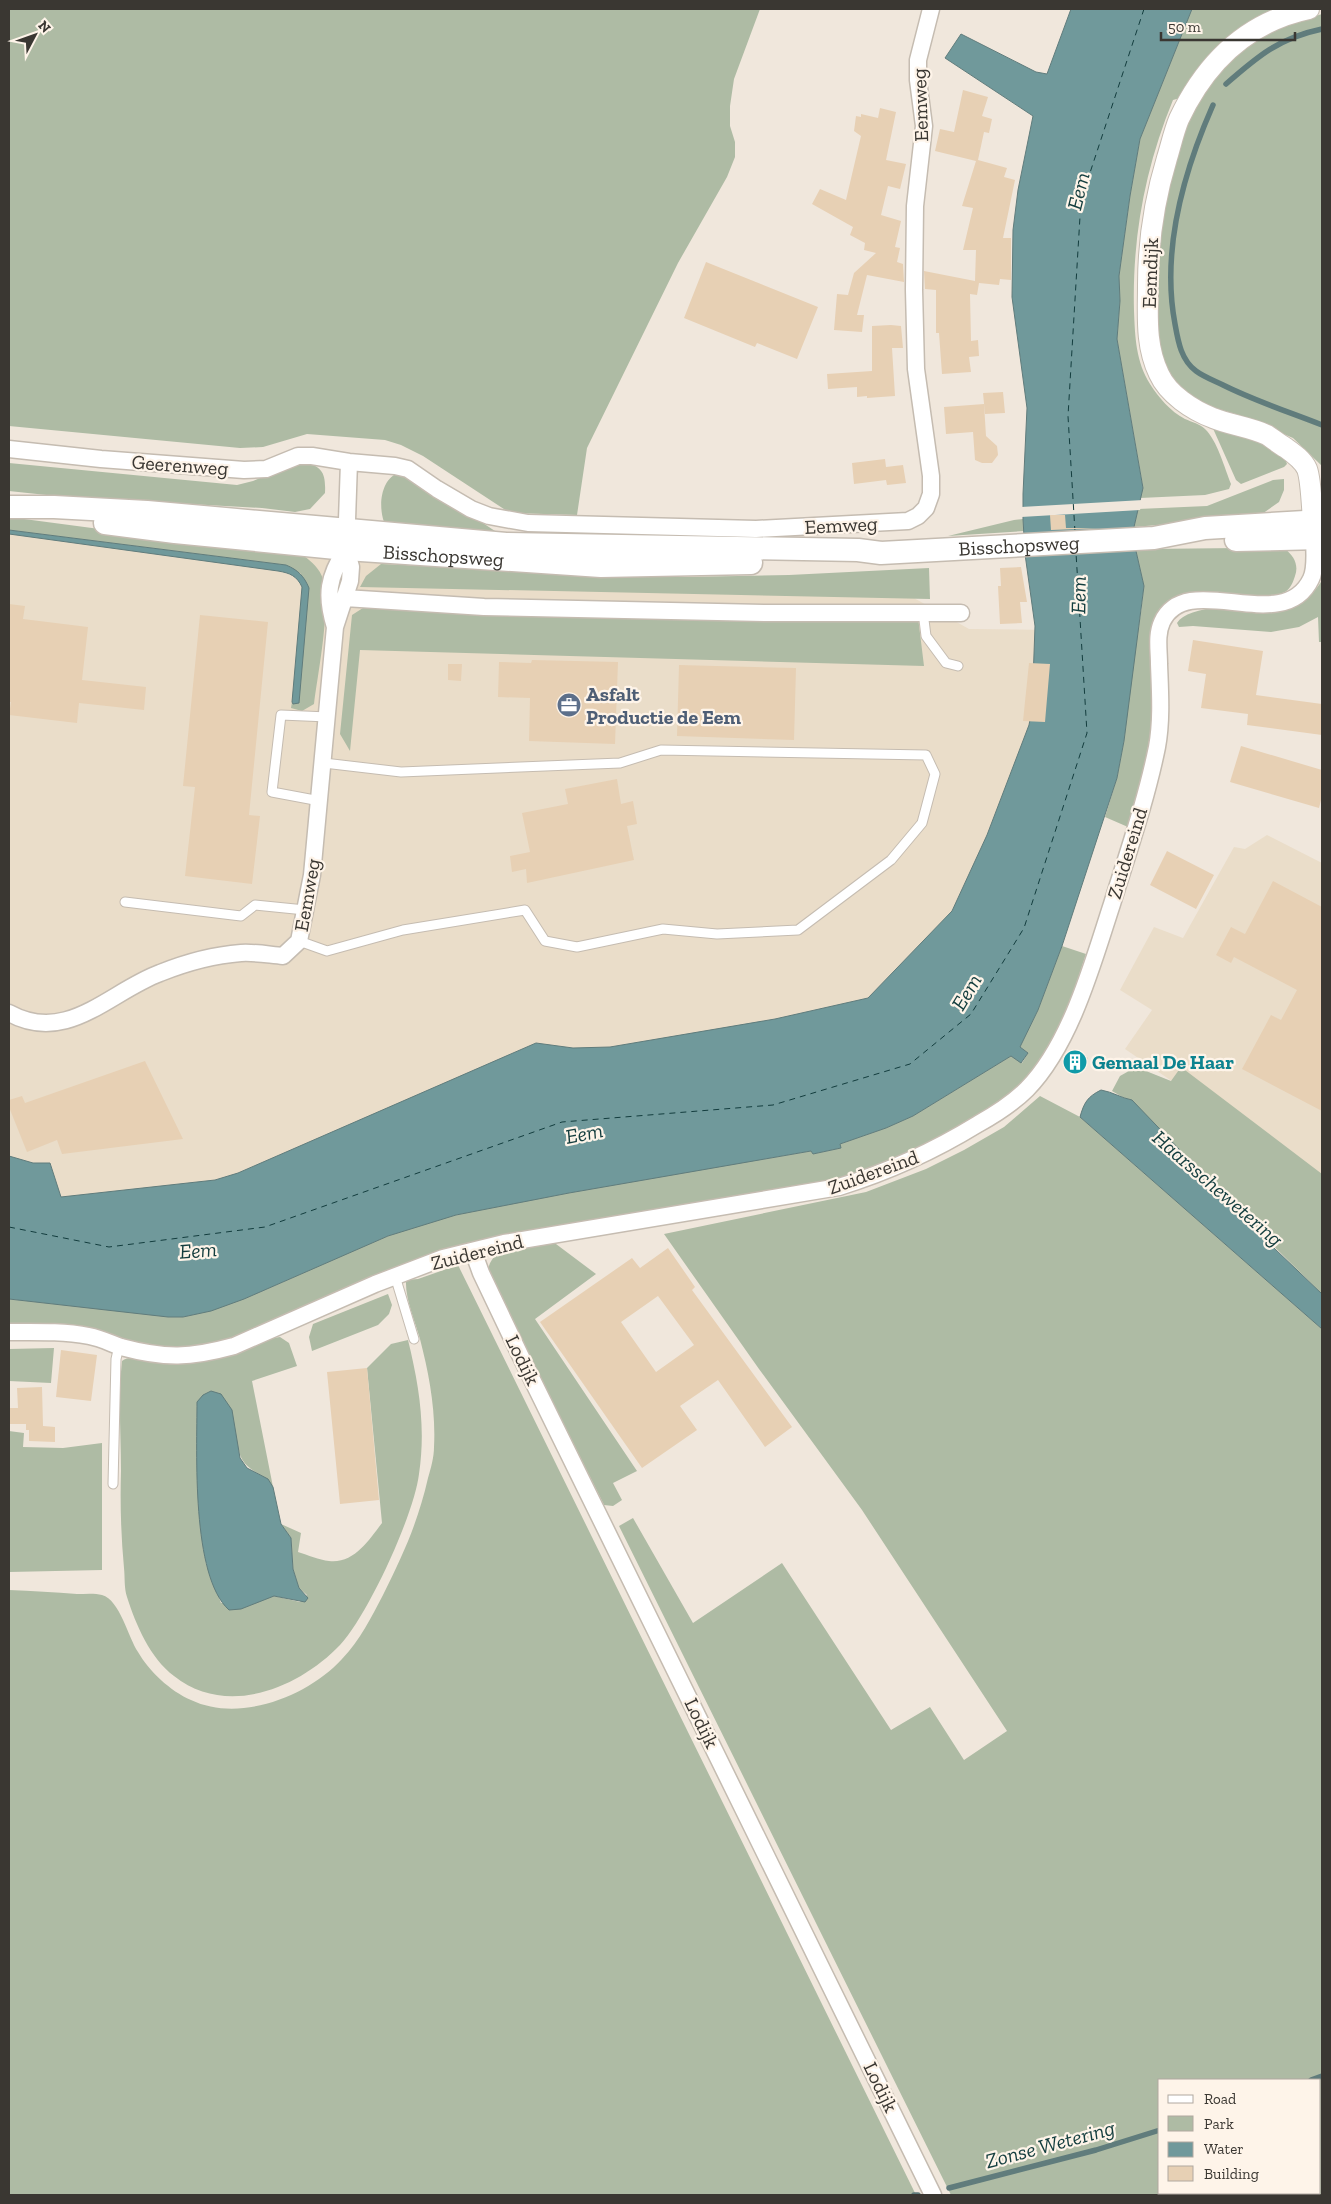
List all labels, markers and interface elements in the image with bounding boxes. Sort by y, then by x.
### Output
north arrow [10,10,60,60]
scale bar [1161,10,1295,42]
text: N [35,17,55,37]
text: 50 m [1168,18,1201,36]
street label: Eemweg [907,68,933,142]
water label: Eem [1061,170,1095,212]
street label: Eemdijk [1137,237,1163,309]
street label: Geerenweg [131,450,229,480]
street label: Eemweg [804,511,878,539]
street label: Bisschopsweg [958,530,1080,561]
street label: Bisschopsweg [382,539,505,571]
water label: Eem [1065,576,1091,614]
place label: Asfalt Productie de Eem [586,682,741,729]
office icon: Asfalt Productie de Eem [556,692,582,718]
street label: Zuidereind [1102,804,1152,902]
street label: Eemweg [289,857,325,933]
water label: Eem [946,969,986,1015]
building icon: Gemaal De Haar [1062,1049,1088,1075]
place label: Gemaal De Haar [1092,1050,1234,1074]
water label: Eem [563,1117,605,1149]
water label: Haarsschewetering [1148,1125,1288,1252]
street label: Zuidereind [825,1145,921,1199]
street label: Zuidereind [428,1229,526,1275]
water label: Eem [178,1236,218,1264]
street label: Lodijk [501,1331,546,1390]
street label: Lodijk [680,1694,725,1753]
street label: Lodijk [859,2058,904,2117]
legend [1158,2079,1321,2194]
text: Road [1204,2090,1237,2108]
water label: Zonse Wetering [983,2115,1118,2173]
text: Park [1204,2115,1234,2133]
text: Water [1204,2140,1244,2158]
text: Building [1204,2165,1259,2183]

